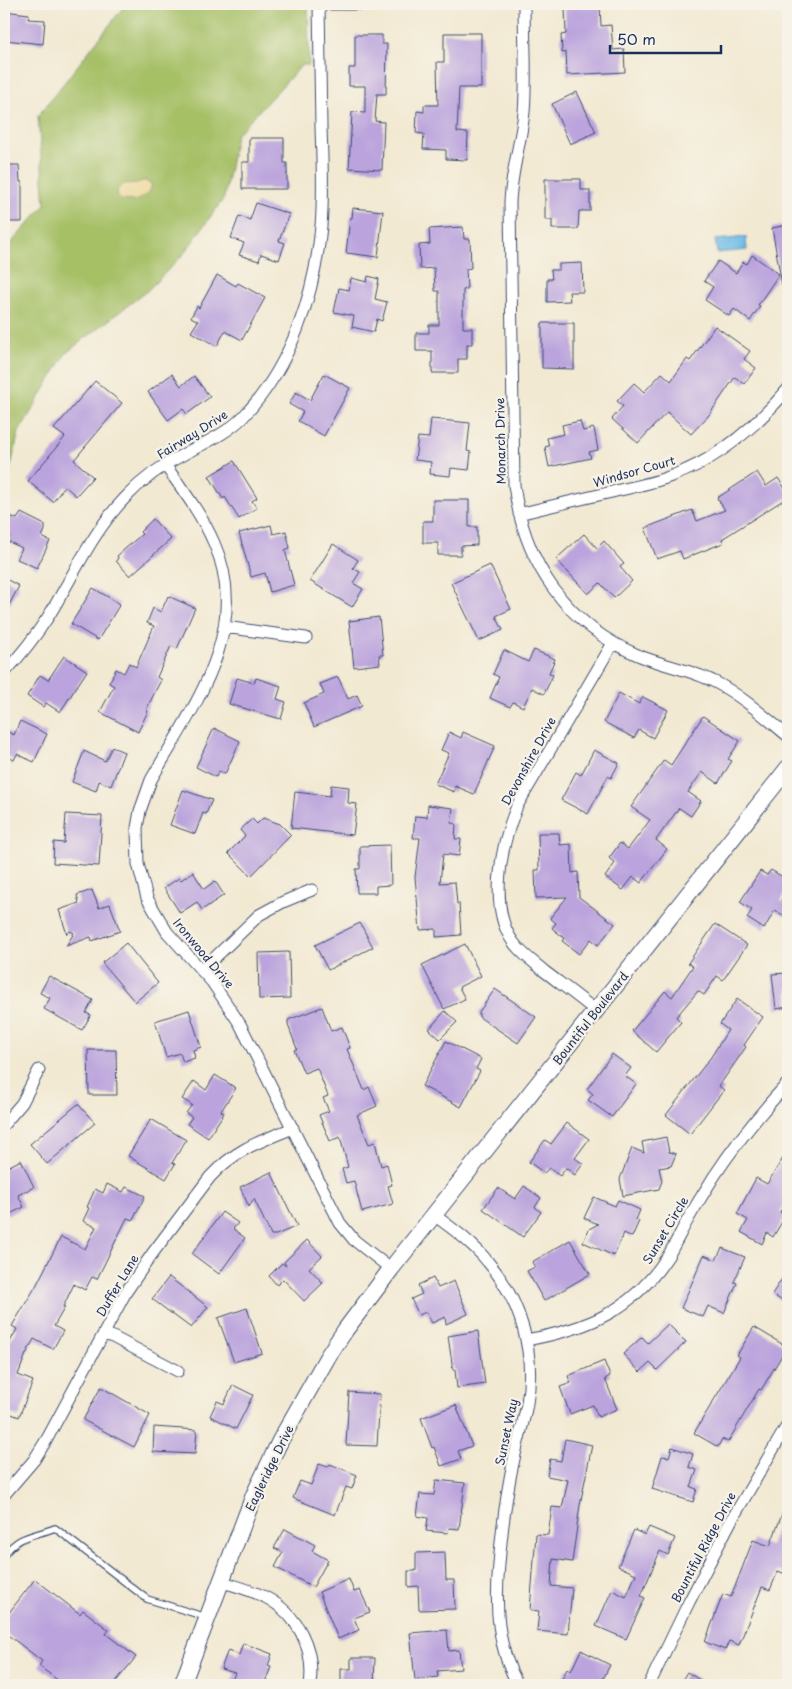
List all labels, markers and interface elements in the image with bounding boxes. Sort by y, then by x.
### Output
scale bar [610,22,721,54]
text: 50 m [617,27,656,50]
street label: Monarch Drive [490,397,510,485]
street label: Fairway Drive [153,405,231,463]
street label: Windsor Court [591,451,677,491]
street label: Devonshire Drive [496,714,560,808]
street label: Ironwood Drive [169,914,239,992]
street label: Bountiful Boulevard [548,967,633,1068]
street label: Sunset Circle [638,1192,692,1267]
street label: Duffer Lane [91,1250,143,1319]
street label: Sunset Way [490,1397,522,1467]
street label: Eagleridge Drive [240,1422,298,1514]
street label: Bountiful Ridge Drive [666,1489,740,1605]

